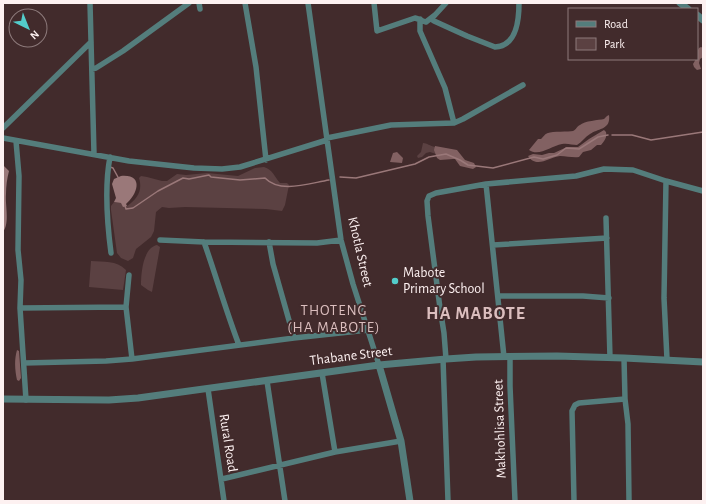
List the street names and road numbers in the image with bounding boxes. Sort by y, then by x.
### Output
street label: Khotla Street [345,216,375,289]
street label: Thabane Street [309,344,394,368]
street label: Makhohlisa Street [491,379,509,479]
street label: Rural Road [216,413,240,473]

